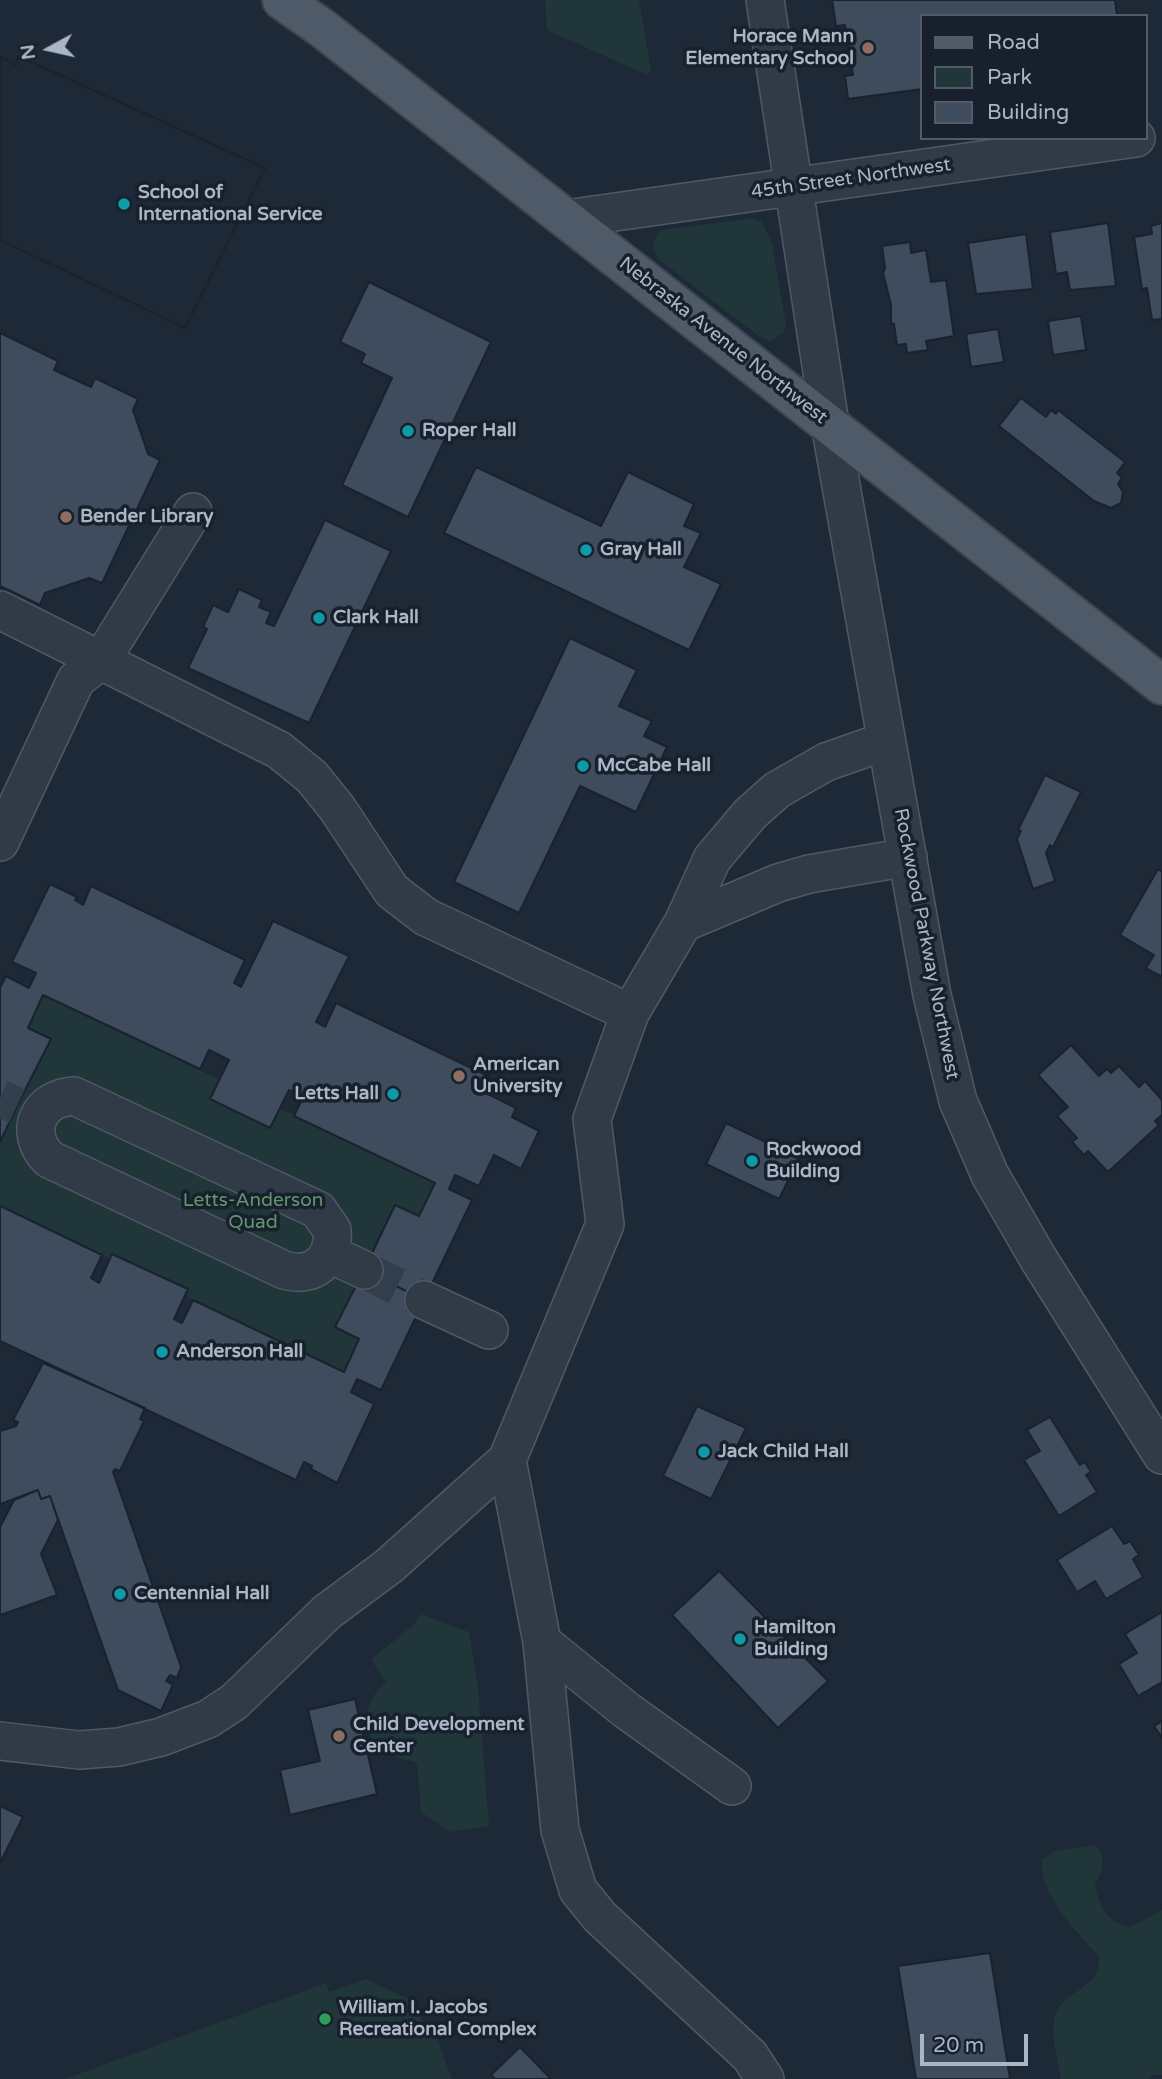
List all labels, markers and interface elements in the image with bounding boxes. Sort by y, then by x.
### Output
north arrow [14,14,84,84]
legend [920,14,1148,140]
place label: Horace Mann Elementary School [685,26,854,70]
text: Road [987,30,1040,55]
marker: Horace Mann Elementary School [860,40,876,56]
text: N [16,43,40,61]
text: Park [987,65,1032,90]
text: Building [987,100,1069,125]
street label: 45th Street Northwest [750,154,952,204]
place label: School of International Service [138,182,323,226]
marker: School of International Service [116,196,132,212]
street label: Nebraska Avenue Northwest [614,253,832,429]
place label: Roper Hall [422,420,517,442]
marker: Roper Hall [400,423,416,439]
place label: Bender Library [80,506,213,528]
marker: Bender Library [58,509,74,525]
place label: Gray Hall [600,539,682,561]
marker: Gray Hall [578,542,594,558]
place label: Clark Hall [333,607,419,629]
marker: Clark Hall [311,610,327,626]
place label: McCabe Hall [597,755,711,777]
marker: McCabe Hall [575,758,591,774]
street label: Rockwood Parkway Northwest [888,806,964,1082]
place label: American University [473,1054,563,1098]
marker: American University [451,1068,467,1084]
place label: Letts Hall [294,1083,379,1105]
marker: Letts Hall [385,1086,401,1102]
place label: Rockwood Building [766,1139,862,1183]
marker: Rockwood Building [744,1153,760,1169]
park label: Letts-Anderson Quad [183,1190,323,1234]
place label: Anderson Hall [176,1341,303,1363]
marker: Anderson Hall [154,1344,170,1360]
place label: Jack Child Hall [718,1441,849,1463]
marker: Jack Child Hall [696,1444,712,1460]
place label: Centennial Hall [134,1583,270,1605]
marker: Centennial Hall [112,1586,128,1602]
place label: Hamilton Building [754,1617,836,1661]
marker: Hamilton Building [732,1631,748,1647]
place label: Child Development Center [353,1714,524,1758]
marker: Child Development Center [331,1728,347,1744]
place label: William I. Jacobs Recreational Complex [339,1997,537,2041]
marker: William I. Jacobs Recreational Complex [317,2011,333,2027]
scale bar [924,2020,1032,2064]
text: 20 m [933,2033,984,2058]

